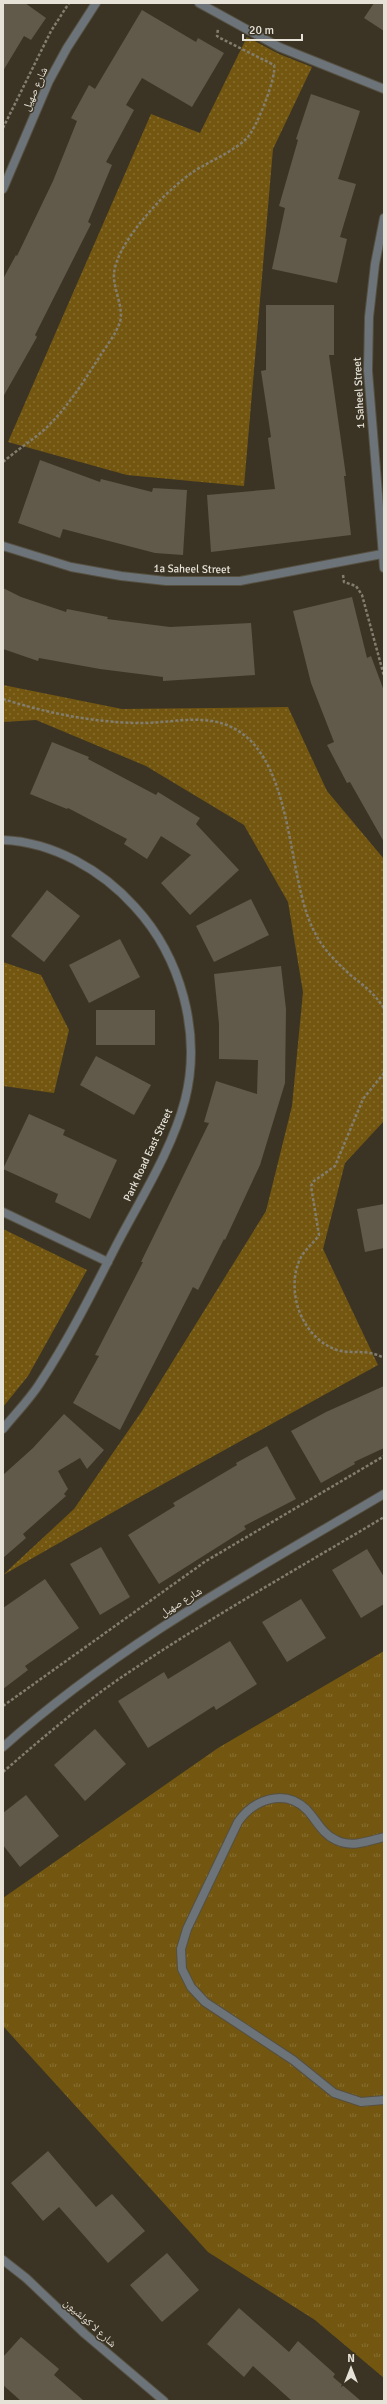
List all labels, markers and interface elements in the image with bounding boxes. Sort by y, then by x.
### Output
scale bar [243,16,302,42]
text: 20 m [249,23,274,38]
street label: شارع صهيل [20,65,50,113]
street label: 1 Saheel Street [351,357,367,429]
street label: 1a Saheel Street [153,562,231,576]
street label: Park Road East Street [121,1106,175,1204]
street label: شارع صهيل [158,1584,204,1620]
street label: شارع لا كولشيون [61,2296,119,2350]
north arrow [331,2348,371,2388]
text: N [347,2352,355,2365]

